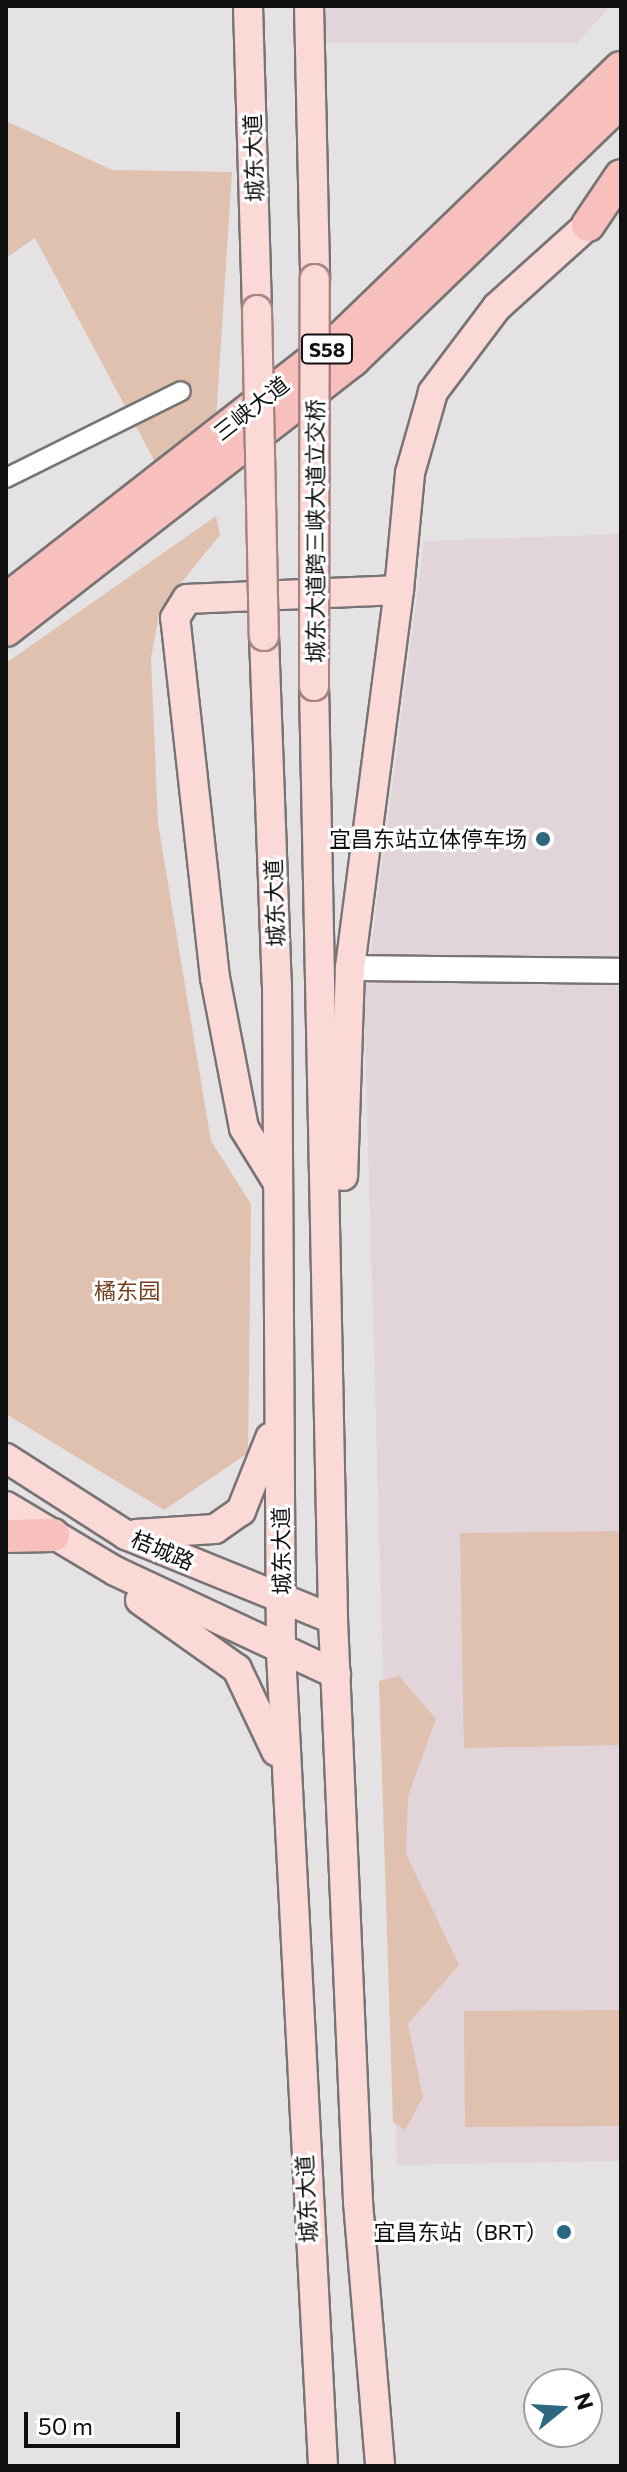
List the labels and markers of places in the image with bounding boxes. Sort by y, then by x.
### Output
place label: 宜昌东站立体停车场 [329,826,527,852]
marker: 宜昌东站立体停车场 [534,830,552,848]
place label: 宜昌东站（BRT） [373,2219,548,2245]
marker: 宜昌东站（BRT） [555,2223,573,2241]

